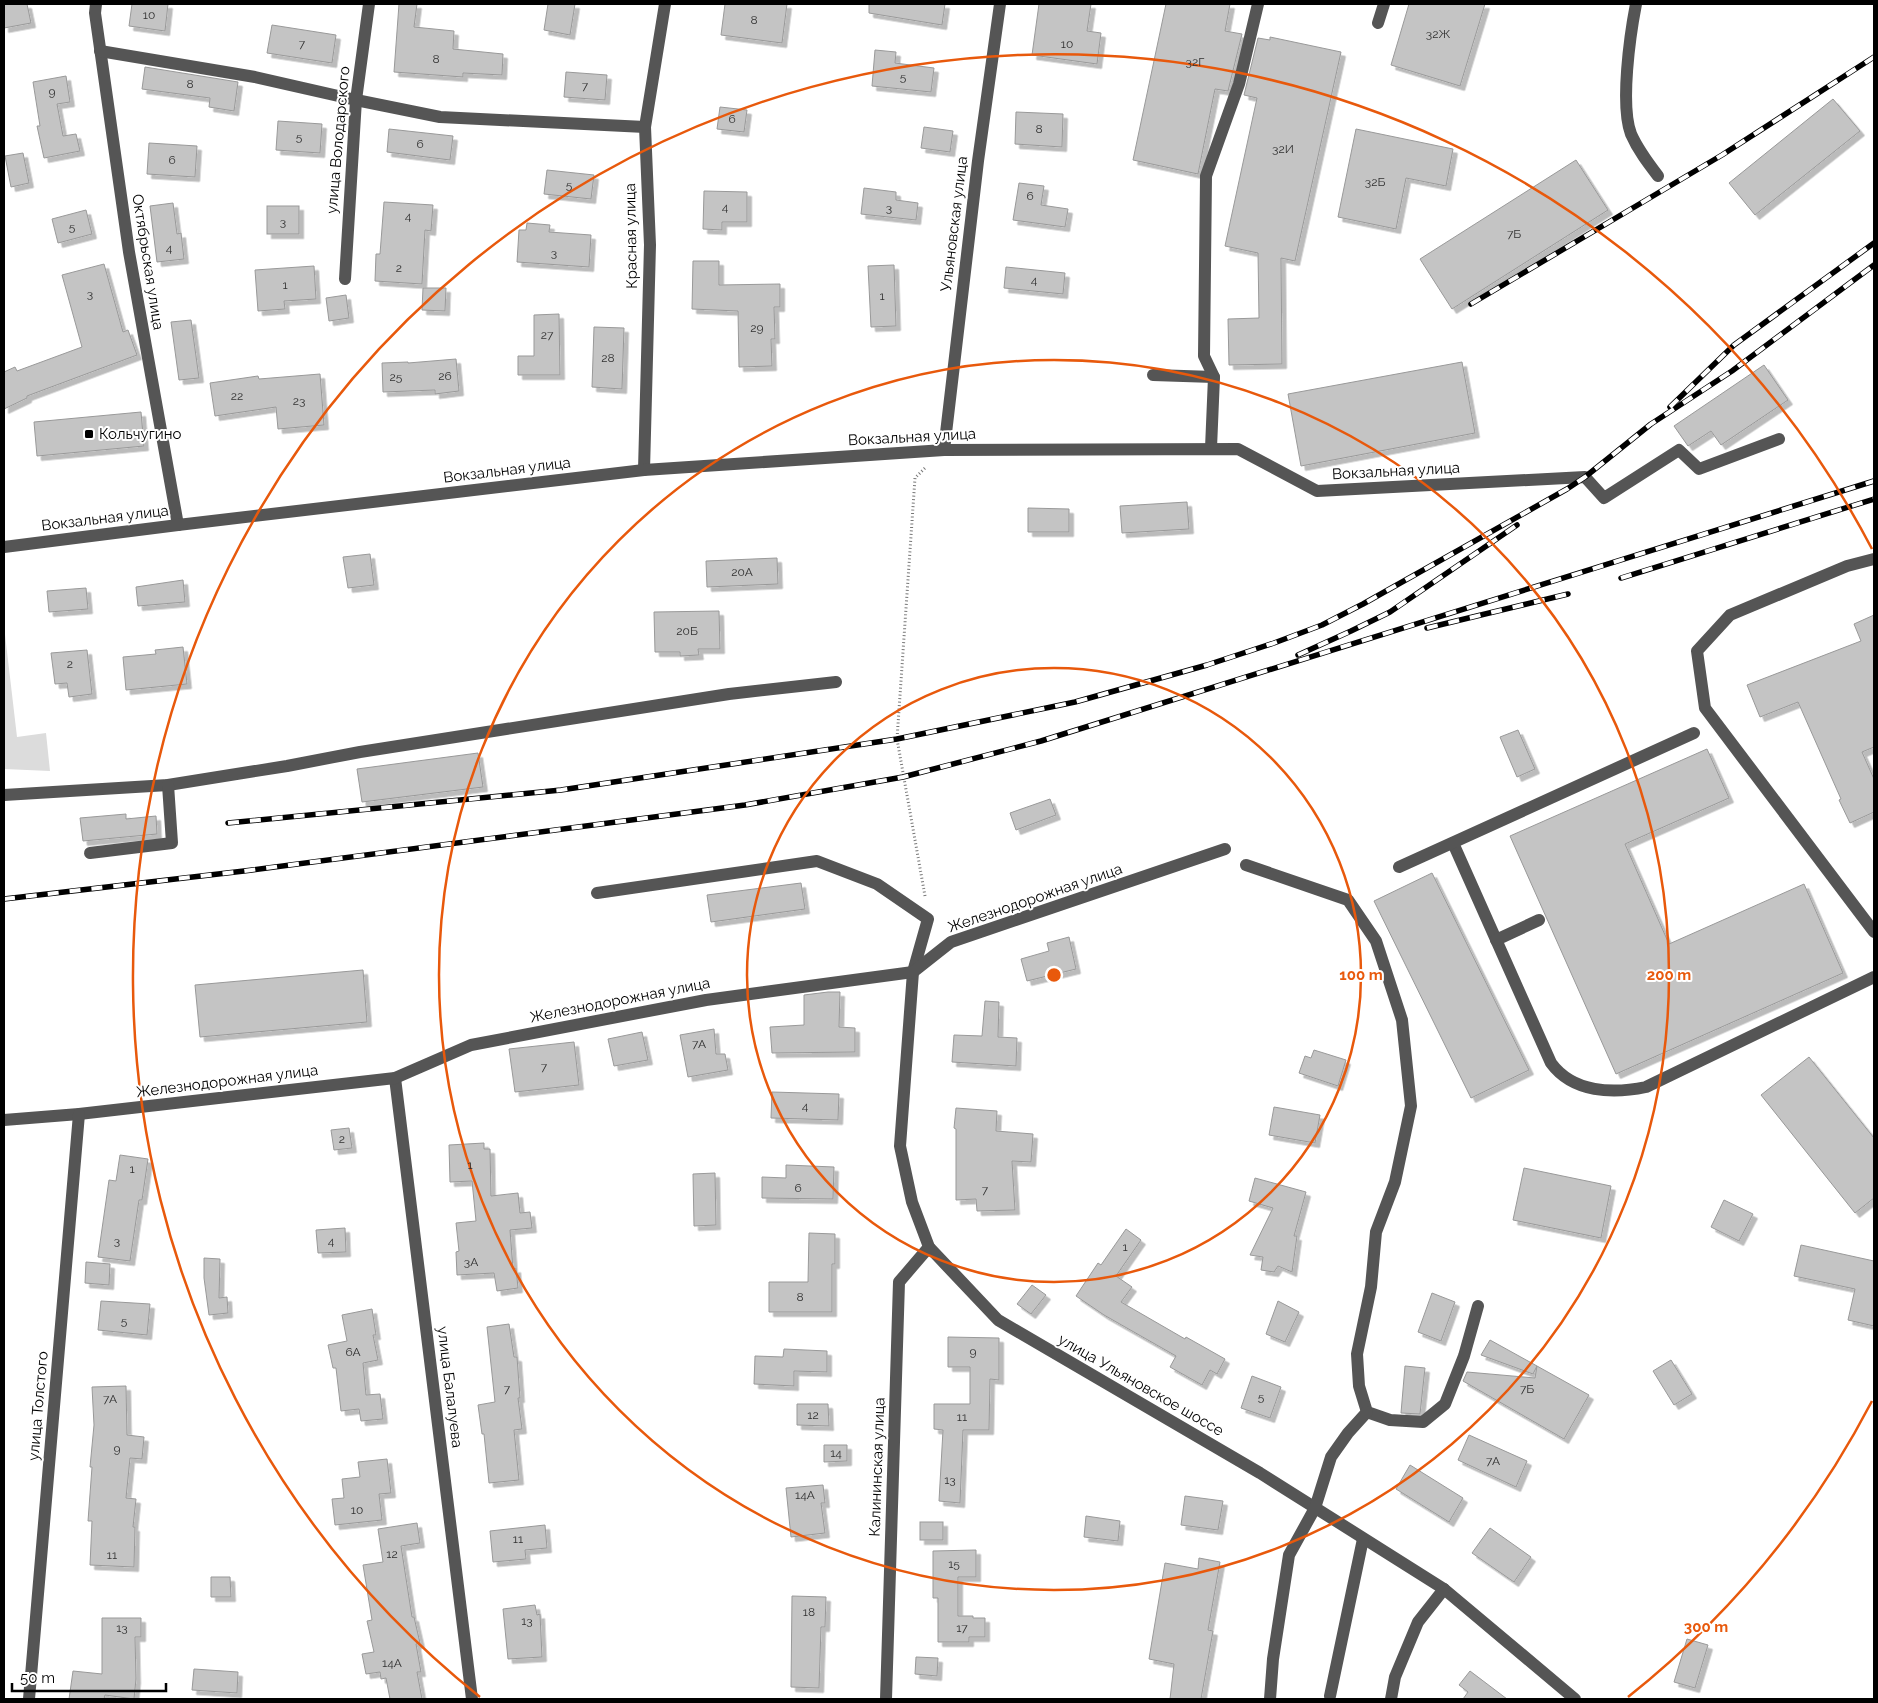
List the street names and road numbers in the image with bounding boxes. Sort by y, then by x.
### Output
street label: улица Володарского [323,65,353,215]
street label: Ульяновская улица [937,155,971,293]
street label: Красная улица [621,183,641,289]
street label: Октябрьская улица [128,193,168,331]
street label: Вокзальная улица [848,425,976,449]
street label: Вокзальная улица [442,453,572,487]
street label: Вокзальная улица [1332,459,1460,483]
street label: Вокзальная улица [40,501,170,535]
street label: Железнодорожная улица [945,860,1125,936]
street label: Железнодорожная улица [528,974,712,1026]
street label: Железнодорожная улица [135,1061,319,1101]
street label: улица Балалуева [434,1325,466,1449]
street label: улица Ульяновское шоссе [1055,1330,1227,1440]
street label: улица Толстого [24,1350,52,1462]
street label: Калининская улица [866,1397,888,1537]

